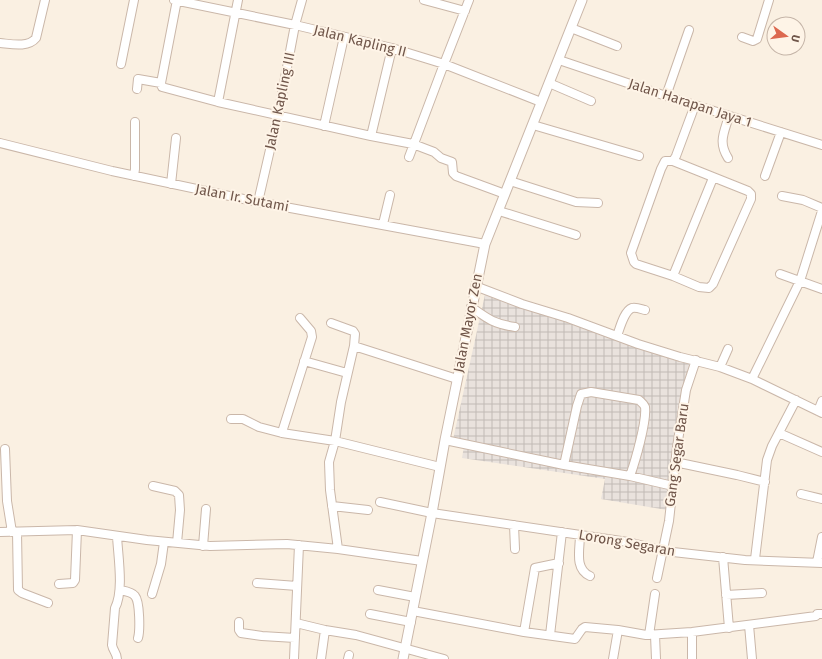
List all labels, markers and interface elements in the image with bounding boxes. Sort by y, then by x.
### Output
north arrow [766,16,806,56]
street label: Jalan Kapling II [312,21,408,61]
text: U [788,33,802,43]
street label: Jalan Kapling III [261,51,299,151]
street label: Jalan Harapan Jaya 1 [626,75,754,131]
street label: Jalan Ir. Sutami [194,181,290,215]
street label: Jalan Mayor Zen [450,272,486,374]
street label: Gang Segar Baru [661,402,693,508]
street label: Lorong Segaran [577,526,677,560]

